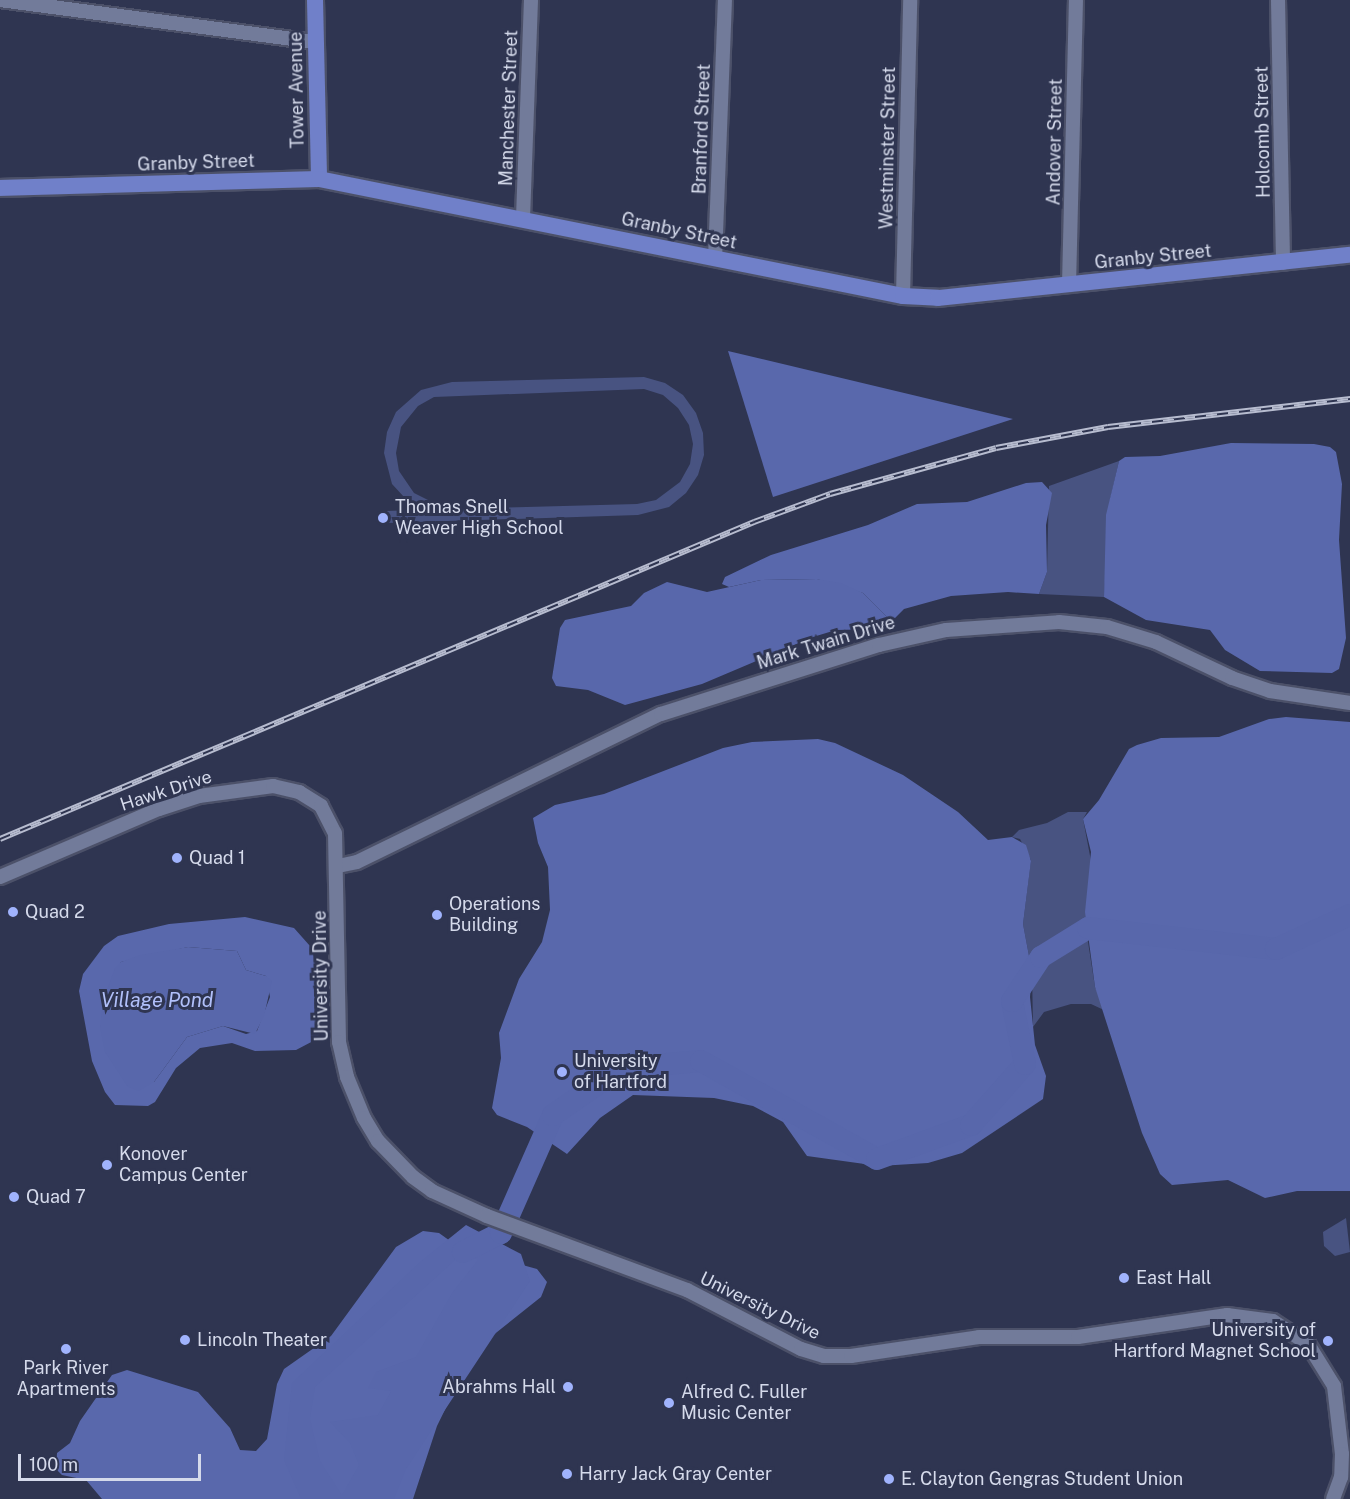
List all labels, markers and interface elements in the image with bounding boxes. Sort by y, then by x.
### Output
street label: Manchester Street [495,30,523,186]
street label: Tower Avenue [285,31,309,149]
street label: Branford Street [689,63,715,195]
street label: Westminster Street [876,66,900,230]
street label: Holcomb Street [1251,66,1275,198]
street label: Andover Street [1043,78,1067,206]
street label: Granby Street [137,150,255,176]
street label: Granby Street [619,208,739,254]
street label: Granby Street [1093,240,1213,274]
place label: Thomas Snell Weaver High School [395,497,564,540]
marker: Thomas Snell Weaver High School [376,511,390,525]
street label: Mark Twain Drive [754,612,898,674]
street label: Hawk Drive [117,766,215,816]
place label: Quad 1 [189,847,245,869]
marker: Quad 1 [170,851,184,865]
place label: Operations Building [449,894,540,936]
place label: Quad 2 [25,901,85,923]
marker: Quad 2 [6,905,20,919]
marker: Operations Building [430,908,444,922]
street label: University Drive [309,910,333,1042]
water label: Village Pond [101,988,213,1012]
place label: University of Hartford [574,1051,667,1094]
marker: University of Hartford [555,1065,569,1079]
place label: Konover Campus Center [119,1144,248,1186]
marker: Konover Campus Center [100,1158,114,1172]
place label: Quad 7 [26,1186,86,1208]
marker: Quad 7 [7,1190,21,1204]
place label: East Hall [1136,1267,1212,1289]
street label: University Drive [696,1268,824,1344]
marker: East Hall [1117,1271,1131,1285]
place label: University of Hartford Magnet School [1114,1320,1316,1362]
place label: Lincoln Theater [197,1329,327,1351]
marker: Lincoln Theater [178,1333,192,1347]
marker: University of Hartford Magnet School [1321,1334,1335,1348]
marker: Park River Apartments [59,1342,73,1356]
place label: Park River Apartments [17,1358,115,1400]
place label: Abrahms Hall [442,1376,556,1398]
marker: Abrahms Hall [561,1380,575,1394]
place label: Alfred C. Fuller Music Center [681,1382,807,1424]
marker: Alfred C. Fuller Music Center [662,1396,676,1410]
scale bar [21,1442,204,1480]
text: 100 m [29,1454,78,1475]
place label: Harry Jack Gray Center [579,1463,772,1485]
marker: Harry Jack Gray Center [560,1467,574,1481]
place label: E. Clayton Gengras Student Union [901,1468,1183,1490]
marker: E. Clayton Gengras Student Union [882,1472,896,1486]

